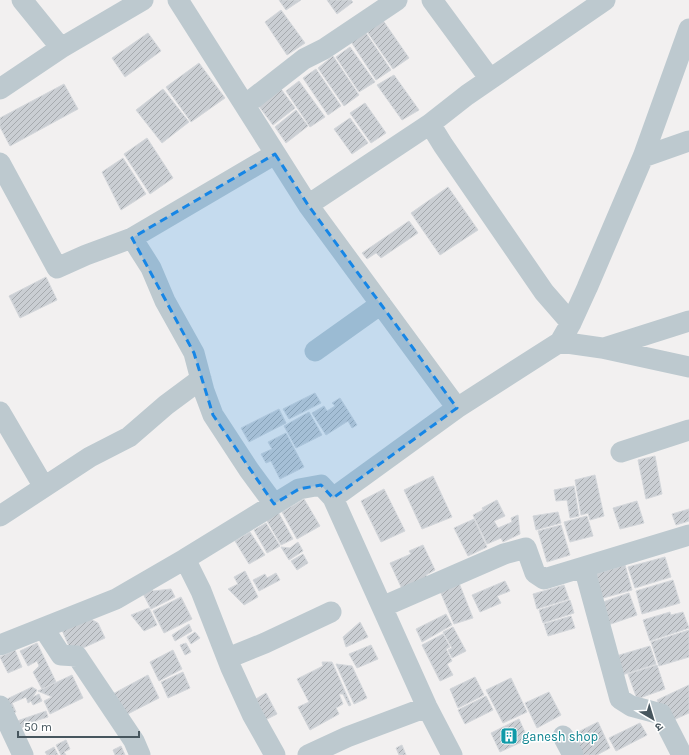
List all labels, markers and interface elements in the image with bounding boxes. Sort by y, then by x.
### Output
north arrow [633,699,673,739]
scale bar [18,713,139,739]
text: उ [652,719,665,734]
text: 50 m [24,720,52,734]
building icon: ganesh shop [499,726,519,746]
place label: ganesh shop [522,729,598,744]

